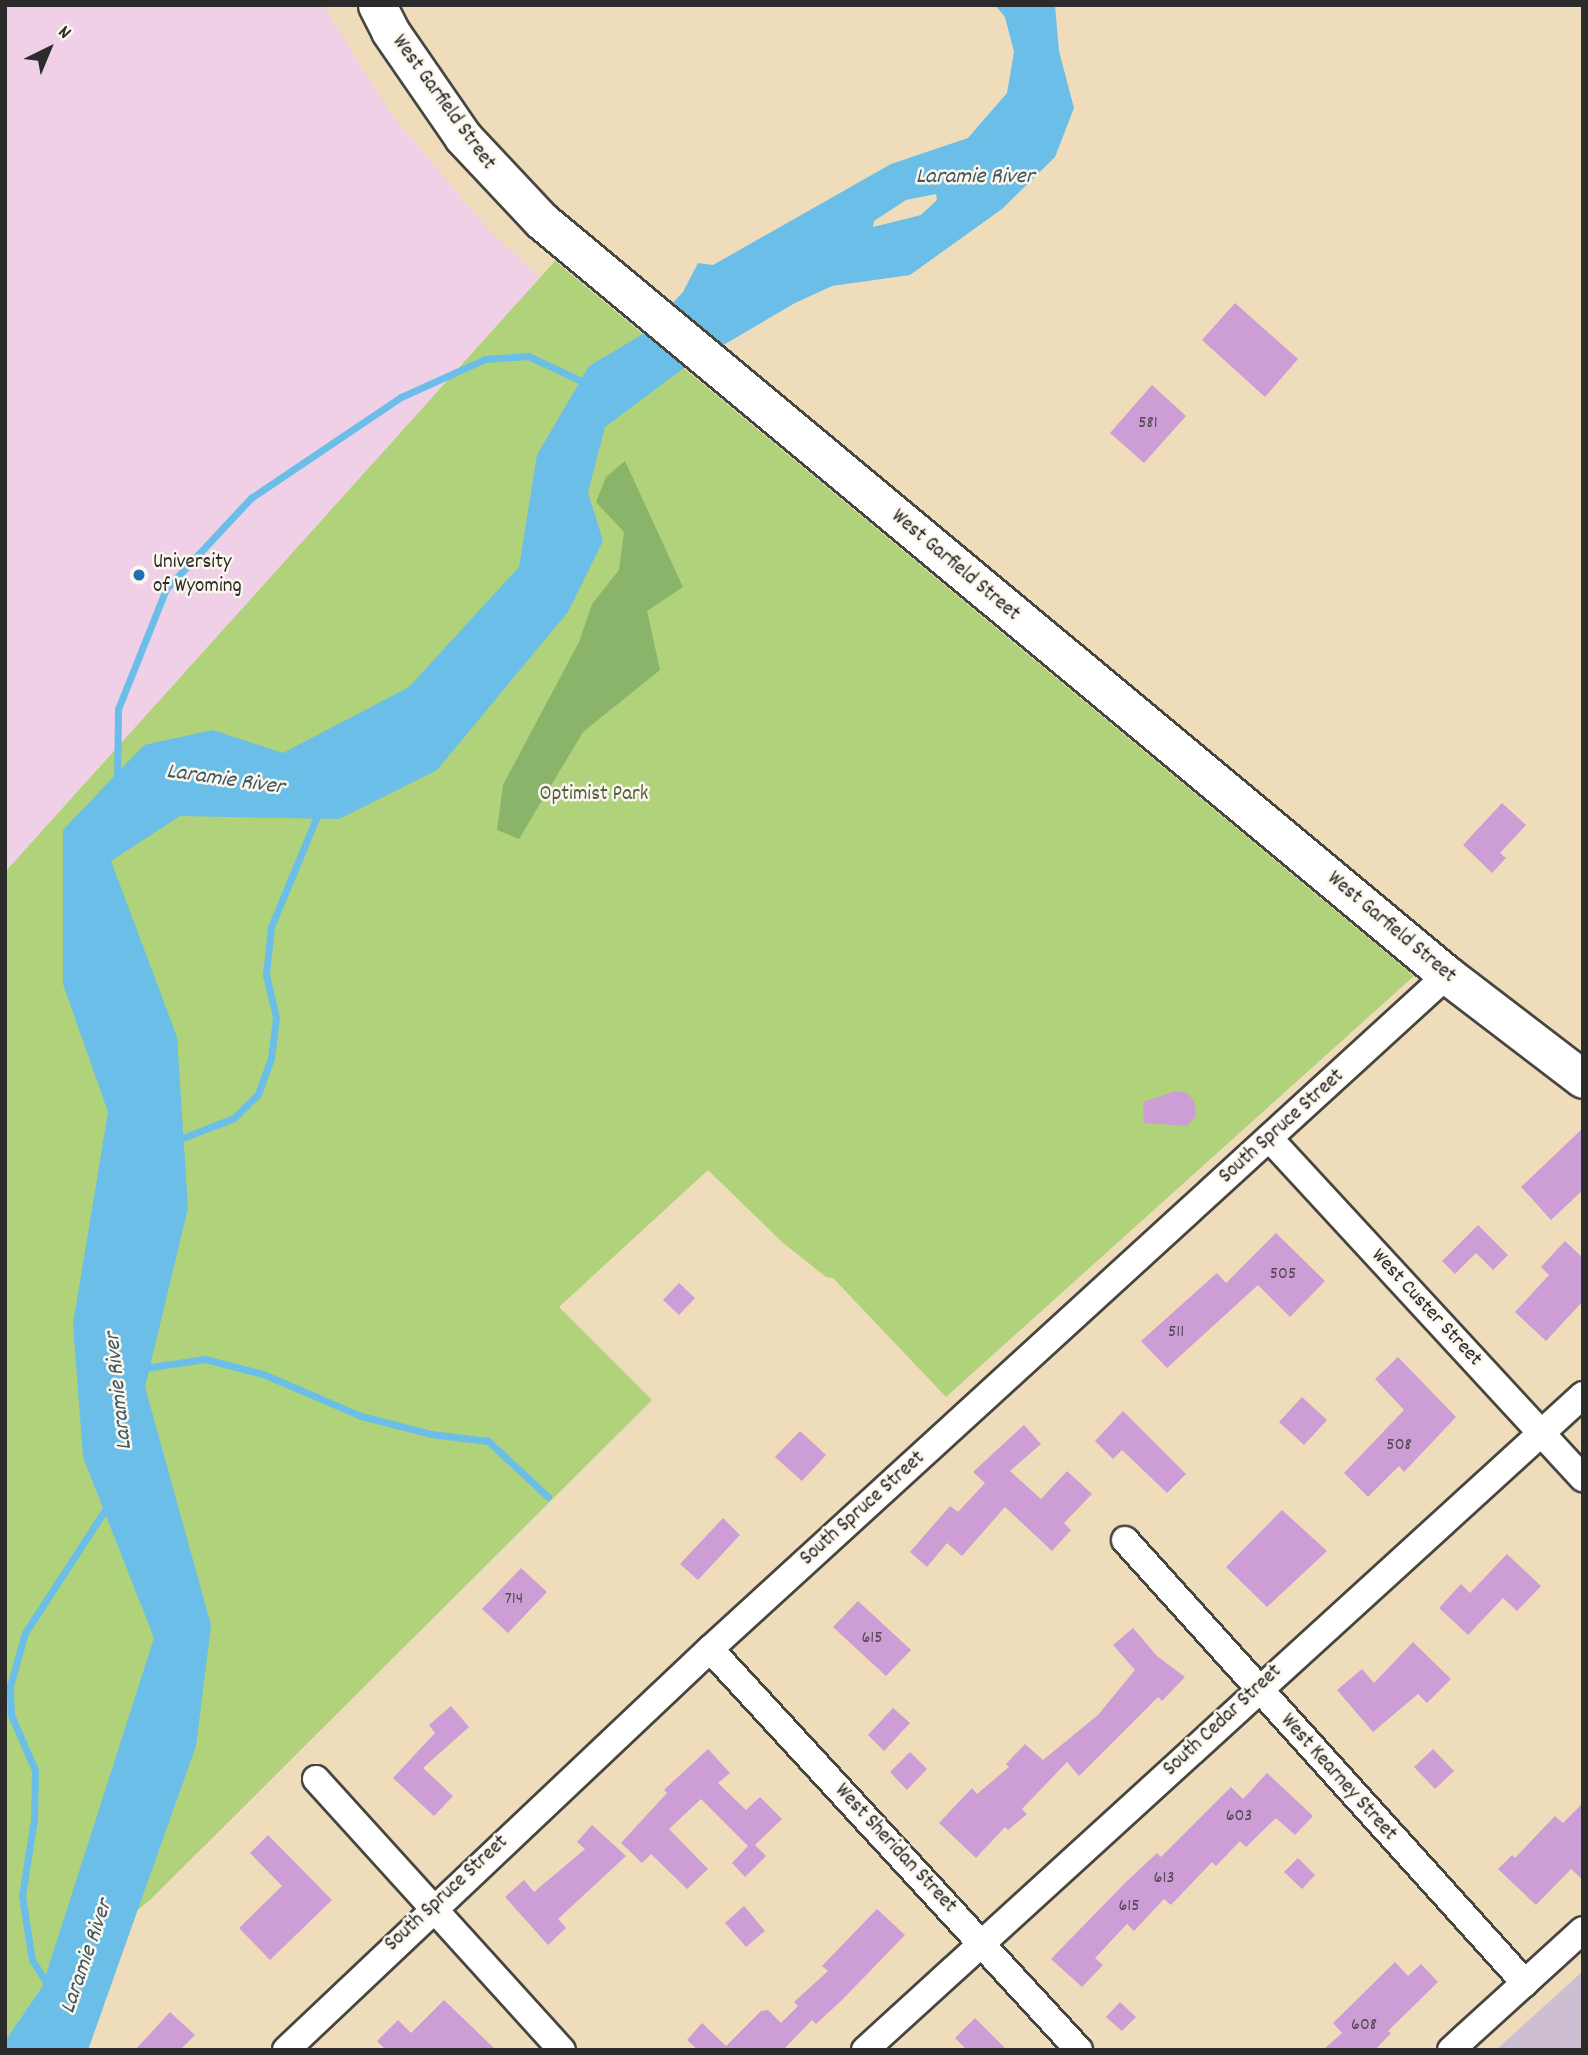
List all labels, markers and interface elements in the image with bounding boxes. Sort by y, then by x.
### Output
north arrow [14,14,84,84]
text: N [51,20,76,46]
street label: West Garfield Street [386,31,500,175]
water label: Laramie River [916,164,1034,192]
house number: 581 [1138,413,1158,435]
street label: West Garfield Street [885,505,1025,627]
place label: University of Wyoming [153,550,242,600]
marker: University of Wyoming [131,567,147,583]
water label: Laramie River [164,759,286,803]
park label: Optimist Park [540,782,648,808]
street label: West Garfield Street [1321,867,1461,989]
street label: South Spruce Street [1214,1064,1350,1190]
street label: West Custer Street [1365,1244,1487,1372]
house number: 505 [1270,1264,1296,1286]
house number: 511 [1168,1322,1184,1344]
water label: Laramie River [100,1331,140,1451]
house number: 508 [1386,1435,1412,1457]
street label: South Spruce Street [795,1446,931,1572]
house number: 714 [505,1589,523,1611]
house number: 615 [861,1628,883,1650]
street label: South Cedar Street [1159,1660,1287,1782]
street label: West Kearney Street [1274,1709,1402,1847]
street label: West Sheridan Street [829,1779,961,1919]
house number: 603 [1226,1806,1252,1828]
street label: South Spruce Street [380,1831,514,1957]
house number: 613 [1154,1868,1174,1890]
water label: Laramie River [56,1896,120,2018]
house number: 615 [1118,1896,1140,1918]
house number: 608 [1351,2015,1377,2037]

